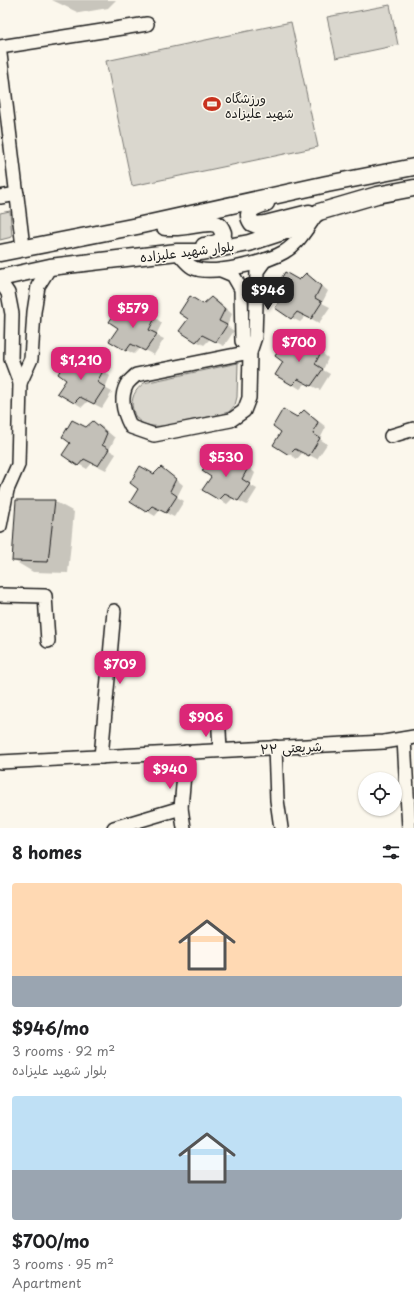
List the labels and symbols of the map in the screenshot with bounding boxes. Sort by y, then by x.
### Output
place label: ورزشگاه شهید علیزاده [225,88,294,122]
sports icon: ورزشگاه شهید علیزاده [202,94,222,114]
street label: بلوار شهید علیزاده [139,236,235,266]
pin: $946 [244,277,292,311]
pin: $579 [109,295,157,329]
pin: $700 [275,329,323,363]
pin: $1,210 [48,347,114,381]
pin: $530 [202,444,250,478]
pin: $709 [96,651,144,685]
pin: $906 [182,704,230,738]
street label: شریعتی ۲۲ [260,736,322,759]
pin: $940 [146,756,194,790]

